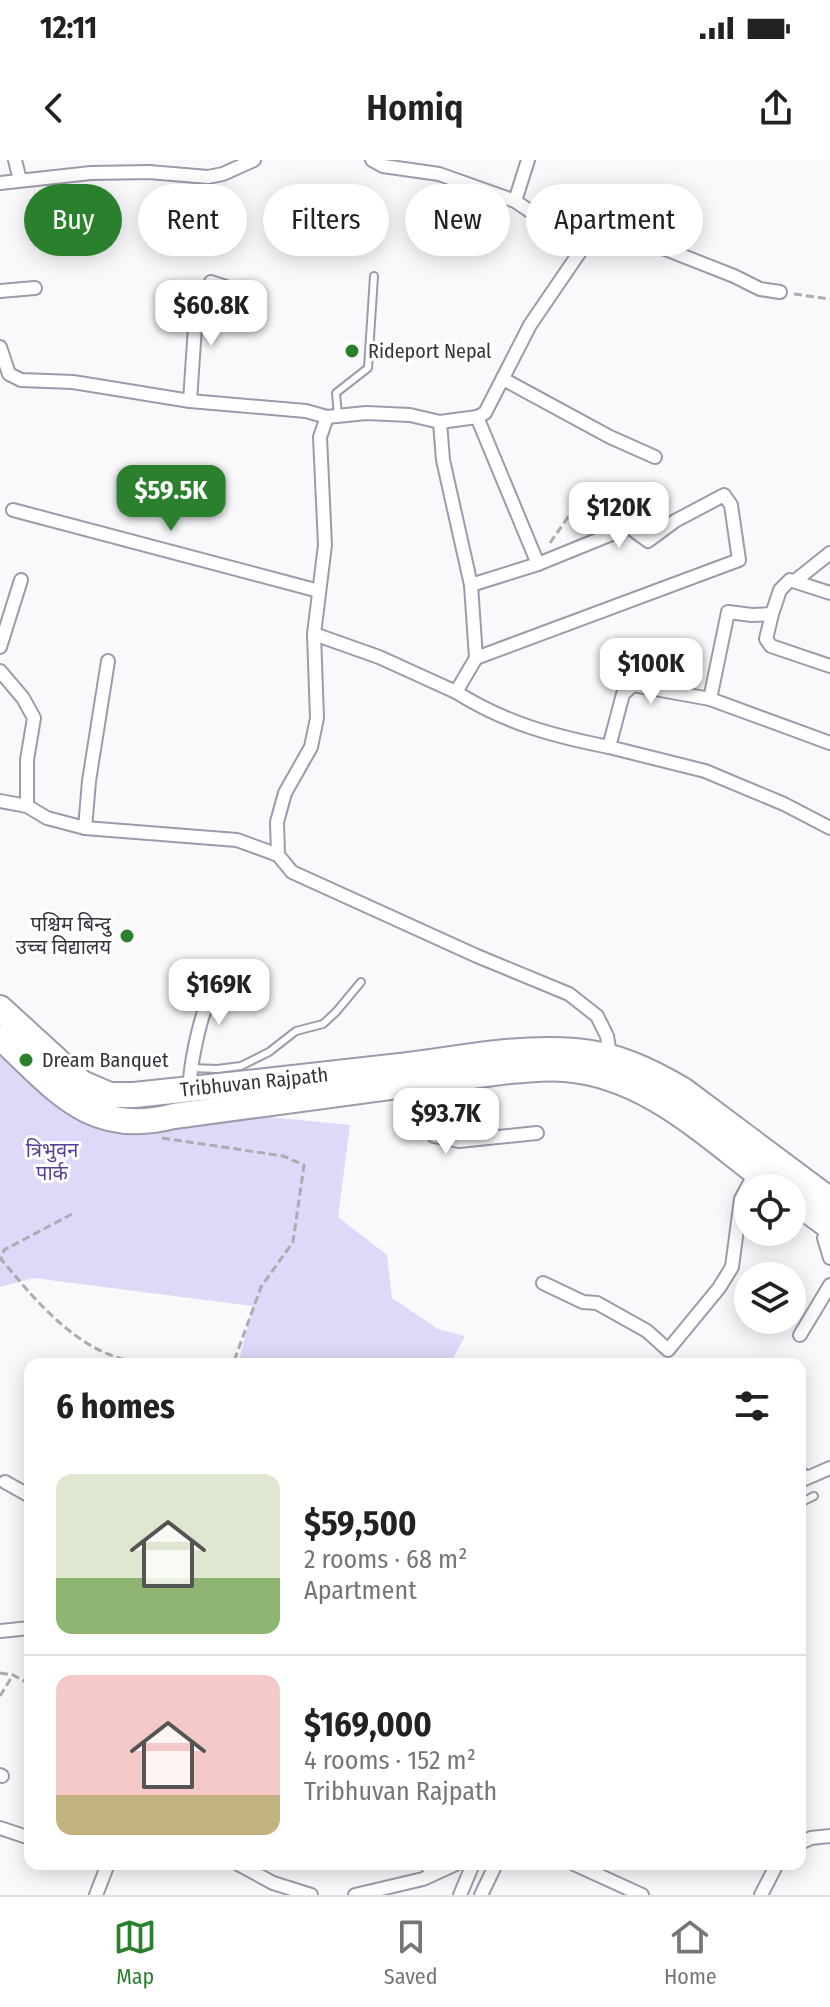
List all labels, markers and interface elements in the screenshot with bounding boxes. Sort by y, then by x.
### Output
text: 12:11 [40,10,97,46]
icon: back [32,86,76,130]
text: Homiq [366,86,464,130]
icon: share [754,86,798,130]
chip: Buy [24,184,122,256]
chip: Rent [138,184,247,256]
chip: Filters [263,184,389,256]
chip: New [405,184,510,256]
chip: Apartment [526,184,703,256]
pin: $60.8K [146,280,276,348]
text: $60.8K [173,290,249,321]
place label: Rideport Nepal [368,339,491,363]
marker: Rideport Nepal [343,342,361,360]
pin: $59.5K [106,465,236,533]
text: $59.5K [135,475,207,506]
pin: $120K [563,482,675,550]
text: $120K [587,492,651,523]
pin: $100K [595,638,707,706]
text: $100K [618,648,684,679]
place label: पश्चिम बिन्दु उच्च विद्यालय [16,912,112,959]
marker: पश्चिम बिन्दु उच्च विद्यालय [118,927,136,945]
pin: $169K [163,959,275,1027]
text: $169K [187,969,251,1000]
place label: Dream Banquet [42,1048,169,1072]
marker: Dream Banquet [17,1051,35,1069]
street label: Tribhuvan Rajpath [179,1062,329,1102]
pin: $93.7K [381,1088,511,1156]
text: $93.7K [411,1098,481,1129]
park label: त्रिभुवन पार्क [26,1138,79,1185]
map controls [734,1174,806,1334]
button: locate [734,1174,806,1246]
button: layers [734,1262,806,1334]
icon: filters [730,1384,774,1428]
text: 6 homes [56,1386,175,1427]
text: $59,500 [304,1503,417,1544]
icon: home [120,1506,216,1602]
text: 2 rooms · 68 m² [304,1544,467,1575]
text: Apartment [304,1575,417,1606]
text: $169,000 [304,1704,432,1745]
icon: home [120,1707,216,1803]
text: 4 rooms · 152 m² [304,1745,476,1776]
text: Tribhuvan Rajpath [304,1776,497,1807]
tab: Map [113,1915,157,1990]
tab: Saved [384,1915,438,1990]
tab: Home [664,1915,717,1990]

